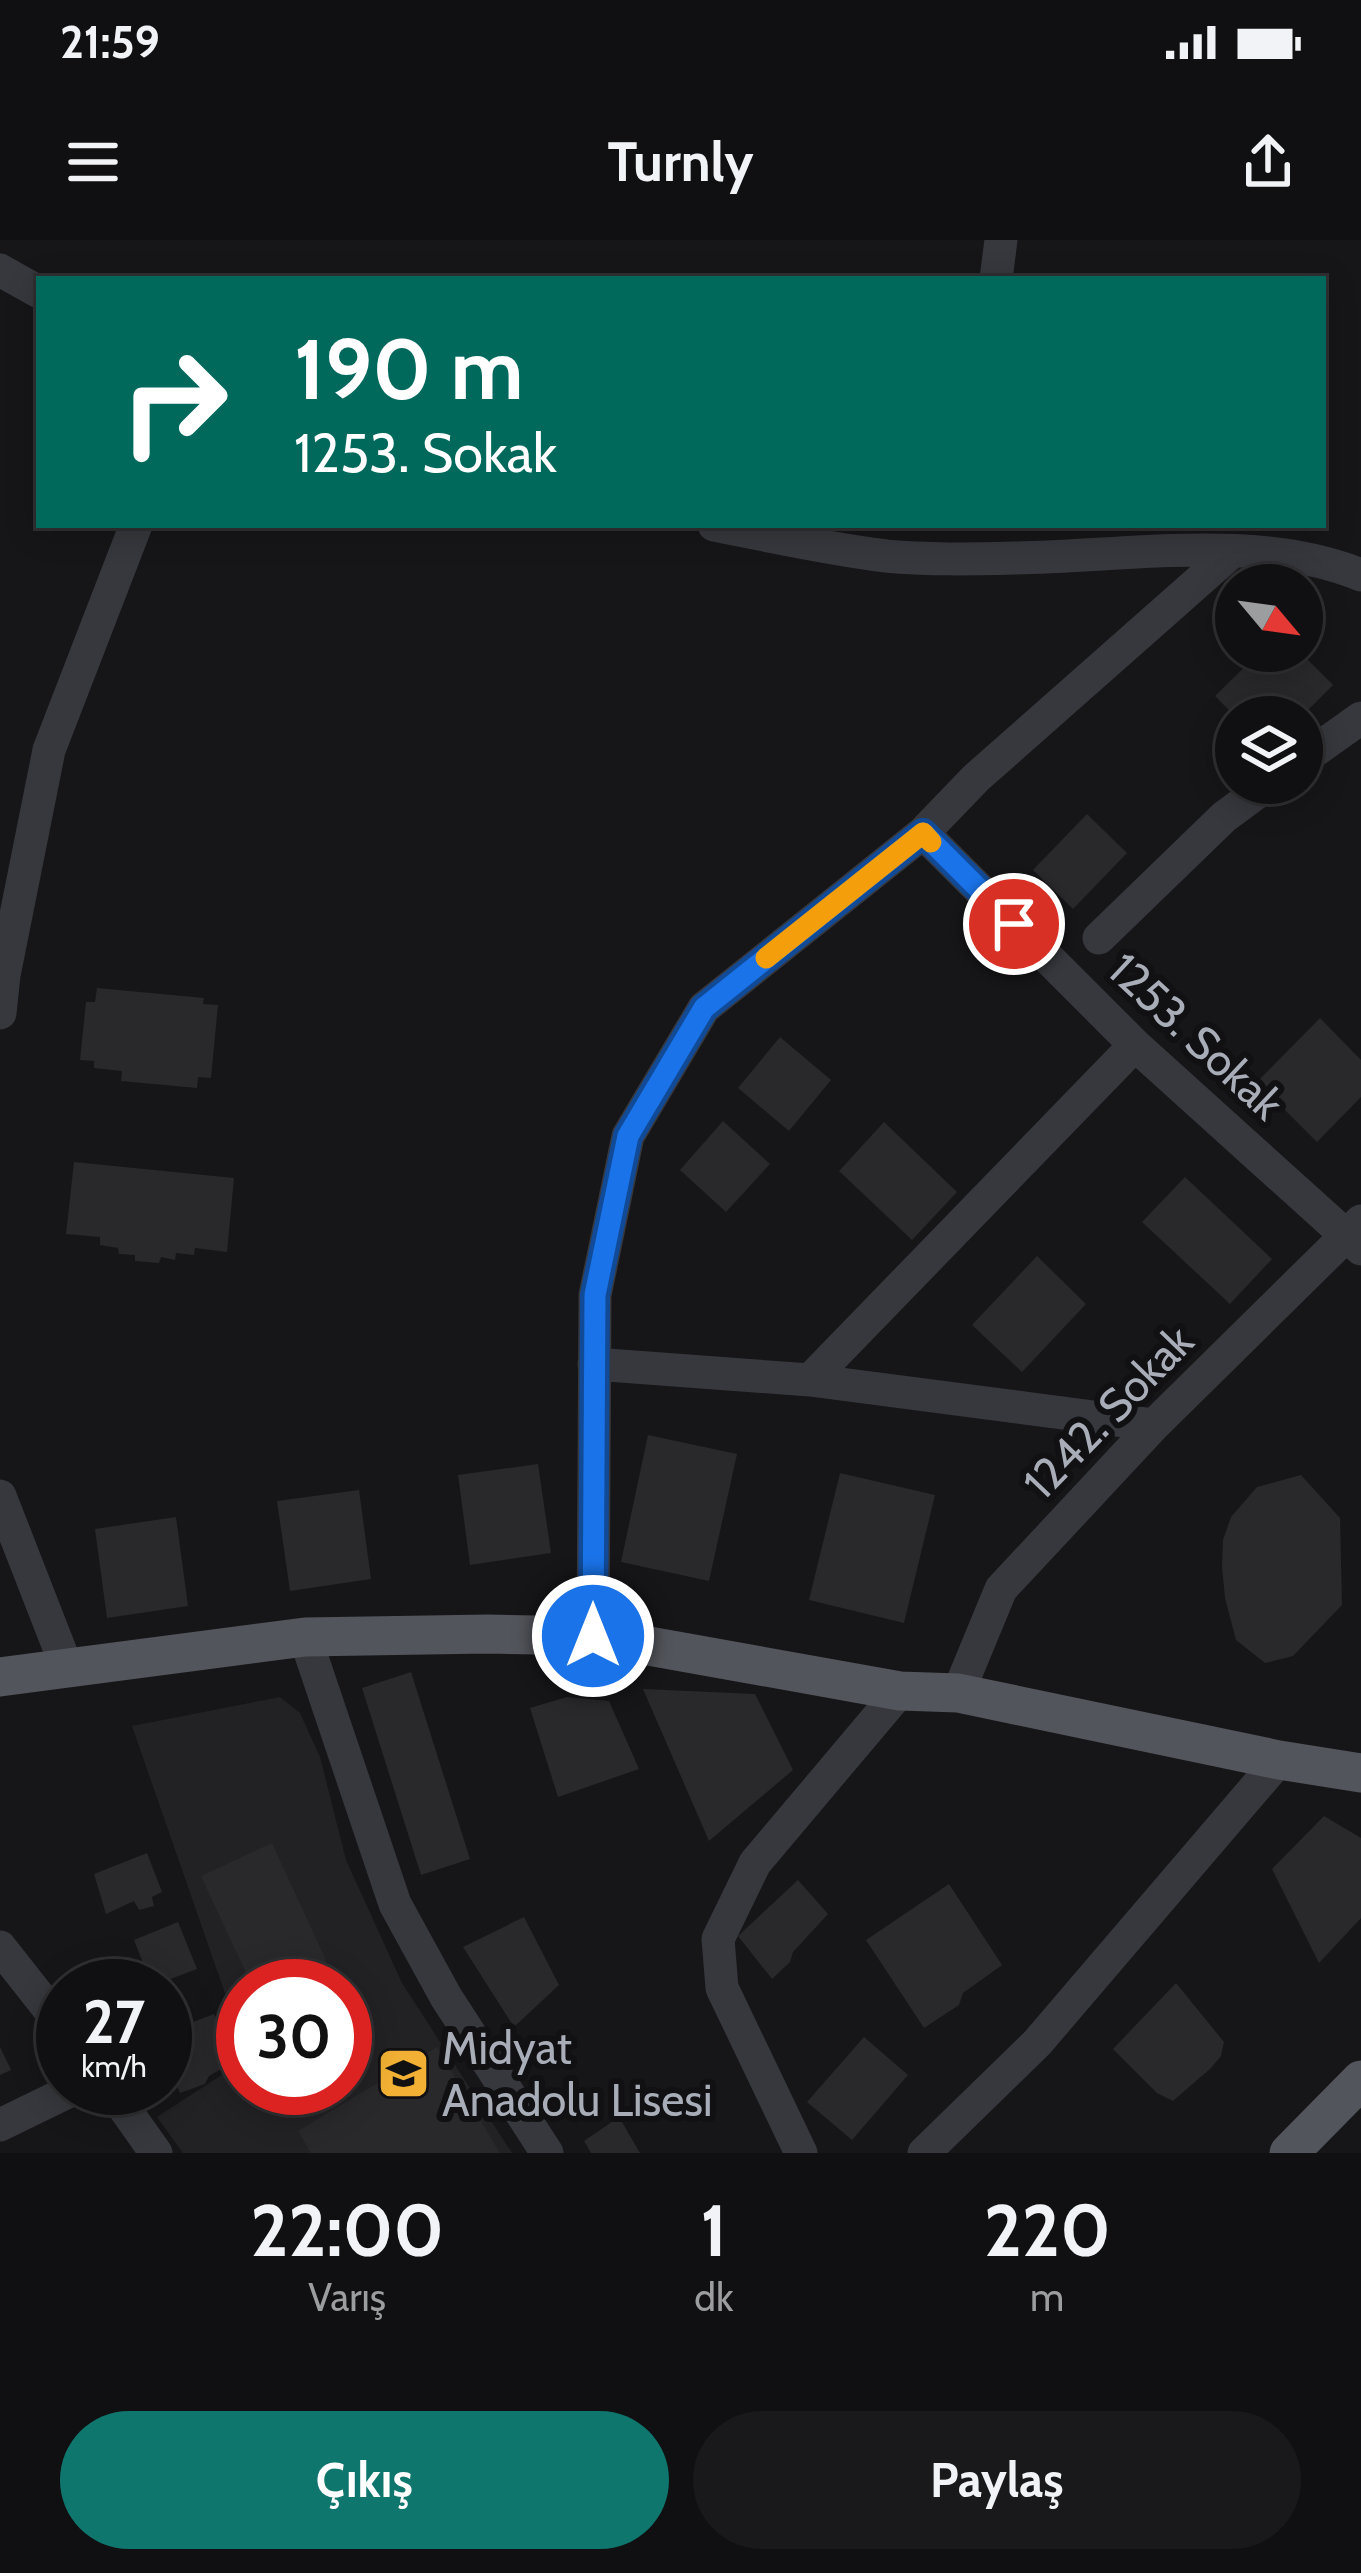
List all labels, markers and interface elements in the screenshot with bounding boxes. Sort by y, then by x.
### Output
text: 21:59 [60,15,160,69]
icon: menu [60,129,126,195]
text: Turnly [608,129,753,195]
icon: share [1235,129,1301,195]
text: 190 m [294,318,523,420]
icon: right [96,324,252,480]
text: 1253. Sokak [294,420,557,486]
north arrow [1215,564,1323,672]
map controls [1215,564,1323,804]
button: layers [1215,696,1323,804]
pin [963,873,1065,975]
icon: arrive [981,891,1047,957]
street label: 1253. Sokak [1097,942,1295,1131]
street label: 1242. Sokak [1012,1313,1204,1510]
position arrow [530,1573,656,1699]
speed limit sign: 30 [216,1959,372,2115]
text: 27 [83,1985,145,2058]
place label: Midyat Anadolu Lisesi [442,2021,712,2127]
school or university icon: Midyat Anadolu Lisesi [375,2046,431,2102]
text: km/h [81,2048,147,2085]
text: 22:00 [250,2187,444,2274]
text: 1 [701,2187,727,2274]
text: 220 [984,2187,1111,2274]
text: Varış [308,2273,386,2321]
text: dk [694,2273,733,2321]
text: m [1030,2273,1064,2321]
button: Çıkış [60,2411,669,2549]
button: Paylaş [693,2411,1301,2549]

